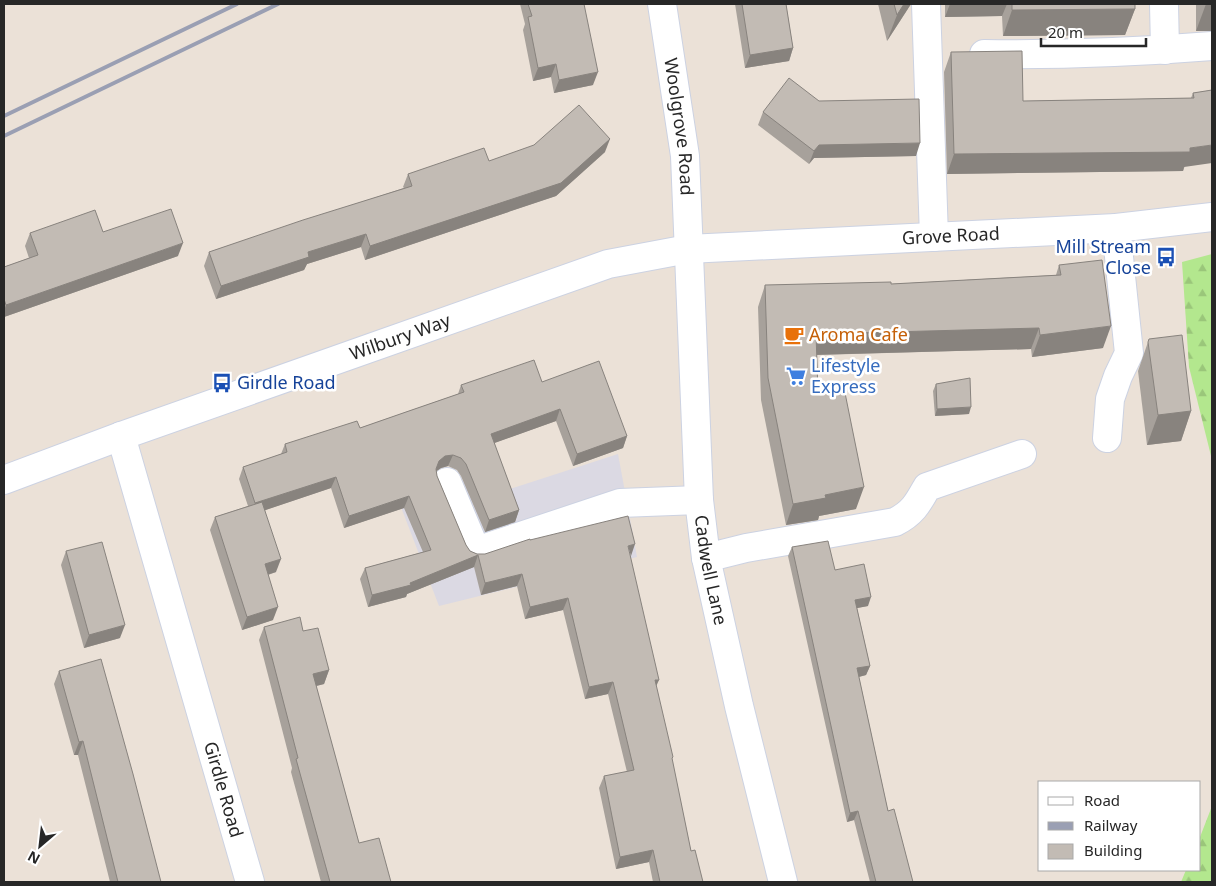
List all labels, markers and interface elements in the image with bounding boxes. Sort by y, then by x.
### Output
scale bar [1041,15,1146,47]
text: 20 m [1048,22,1083,42]
street label: Woolgrove Road [659,56,700,196]
street label: Grove Road [901,221,1000,249]
place label: Mill Stream Close [1056,234,1151,279]
bus stop icon: Mill Stream Close [1155,246,1177,268]
street label: Wilbury Way [346,307,454,365]
place label: Aroma Cafe [809,322,908,346]
cafe icon: Aroma Cafe [783,324,805,346]
place label: Lifestyle Express [811,353,881,398]
supermarket icon: Lifestyle Express [785,365,807,387]
place label: Girdle Road [237,370,336,394]
bus stop icon: Girdle Road [211,372,233,394]
street label: Cadwell Lane [690,513,734,627]
street label: Girdle Road [199,738,249,840]
legend [1038,781,1201,871]
text: Road [1084,790,1120,810]
text: Railway [1084,815,1138,835]
north arrow [15,821,65,871]
text: Building [1084,840,1142,860]
text: N [24,847,43,869]

